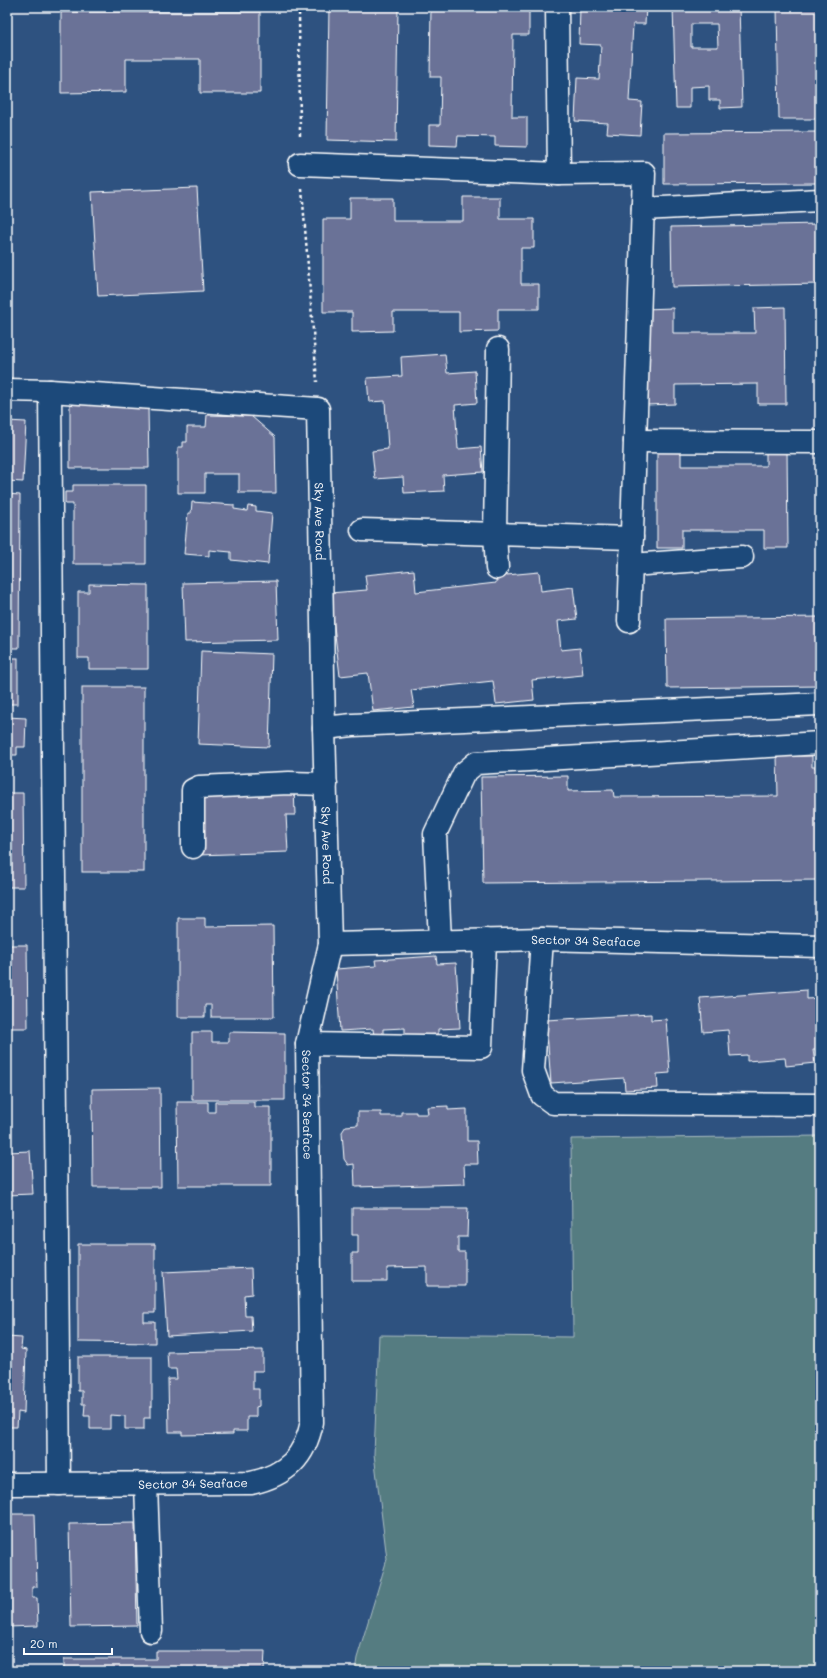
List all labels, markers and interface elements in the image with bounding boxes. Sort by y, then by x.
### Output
street label: Sky Ave Road [311,482,329,561]
street label: Sky Ave Road [318,806,336,885]
street label: Sector 34 Seaface [531,931,641,949]
street label: Sector 34 Seaface [299,1050,317,1160]
street label: Sector 34 Seaface [138,1474,248,1492]
scale bar [24,1630,112,1656]
text: 20 m [30,1635,58,1651]

